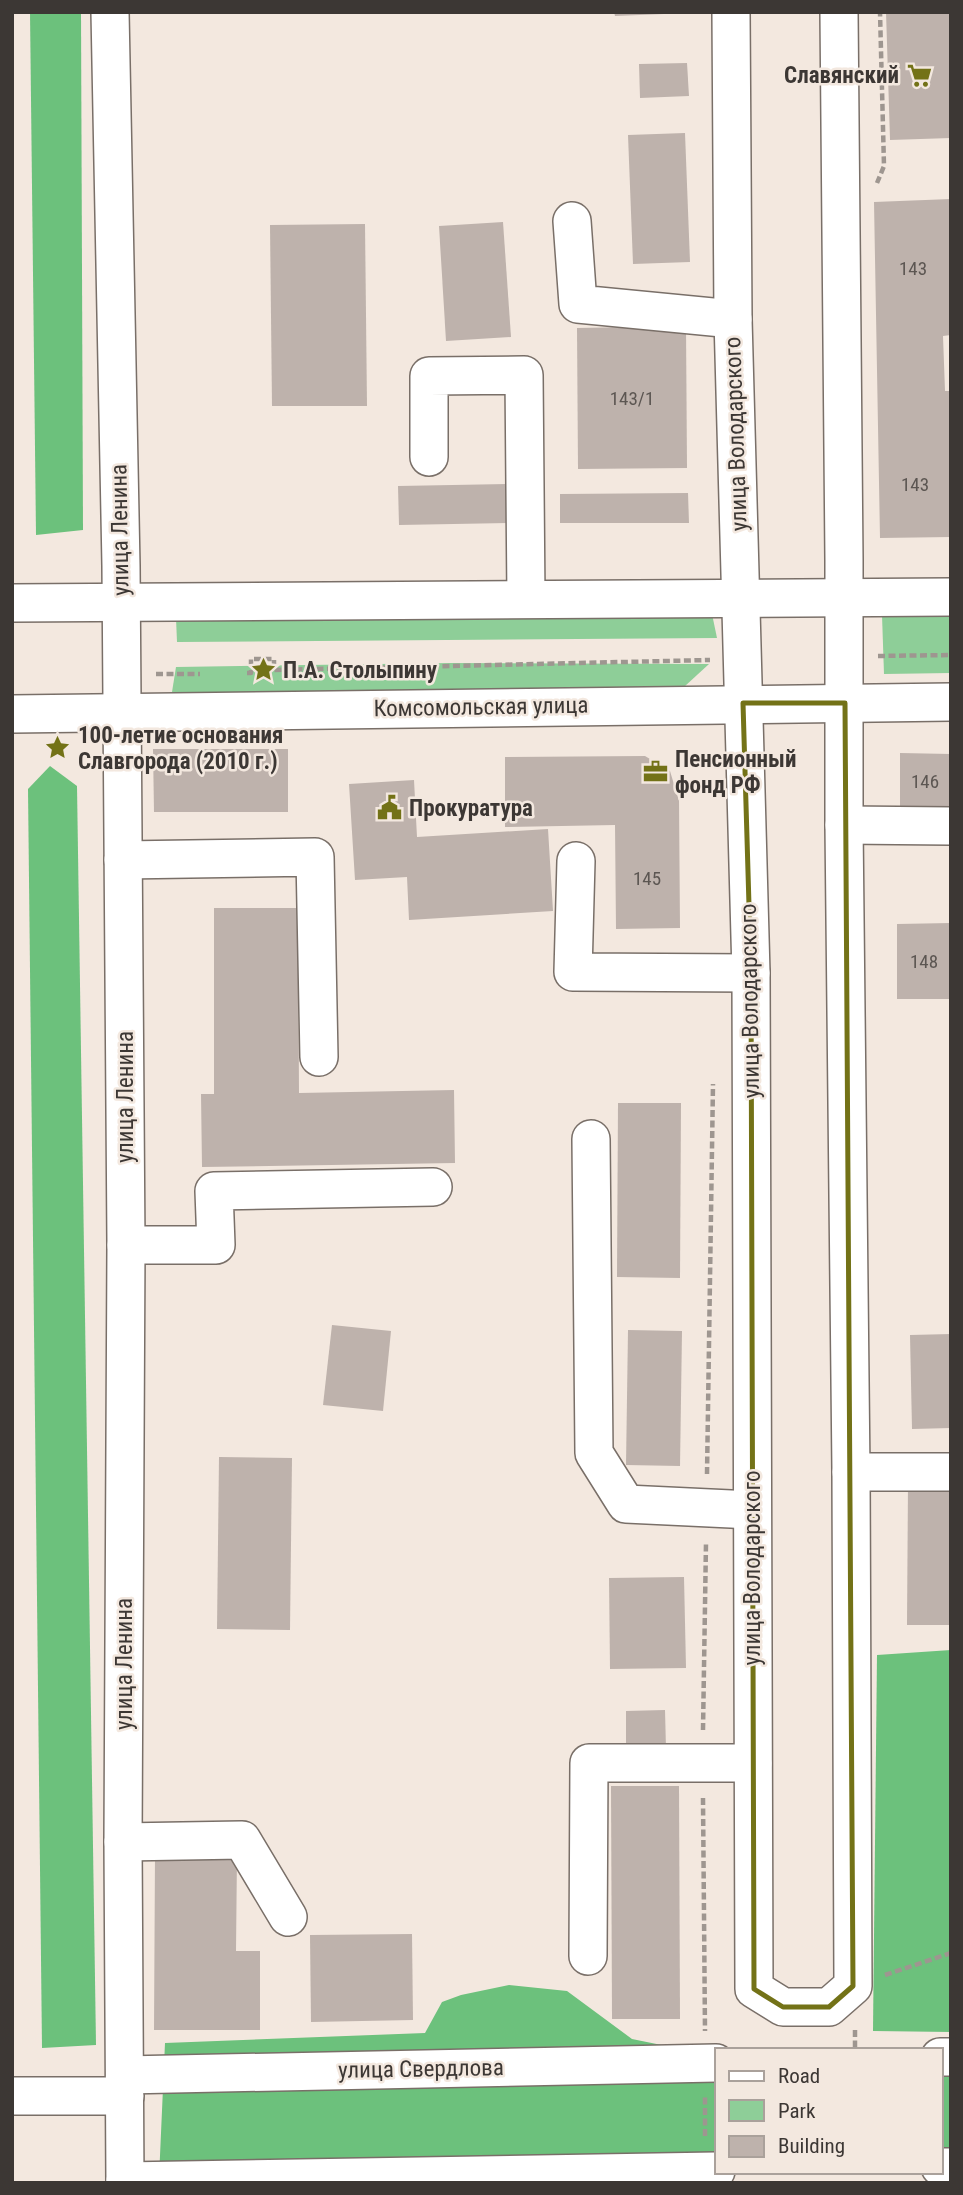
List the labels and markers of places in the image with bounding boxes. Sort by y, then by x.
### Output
supermarket icon: Славянский [905,61,933,89]
place label: Славянский [784,62,899,89]
place icon: П.А. Столыпину [249,656,277,684]
place label: П.А. Столыпину [283,657,438,684]
place label: 100-летие основания Славгорода (2010 г.) [78,722,283,775]
place icon: 100-летие основания Славгорода (2010 г.) [44,734,72,762]
place label: Пенсионный фонд РФ [675,746,796,799]
office icon: Пенсионный фонд РФ [641,758,669,786]
public building icon: Прокуратура [375,794,403,822]
place label: Прокуратура [409,795,533,822]

